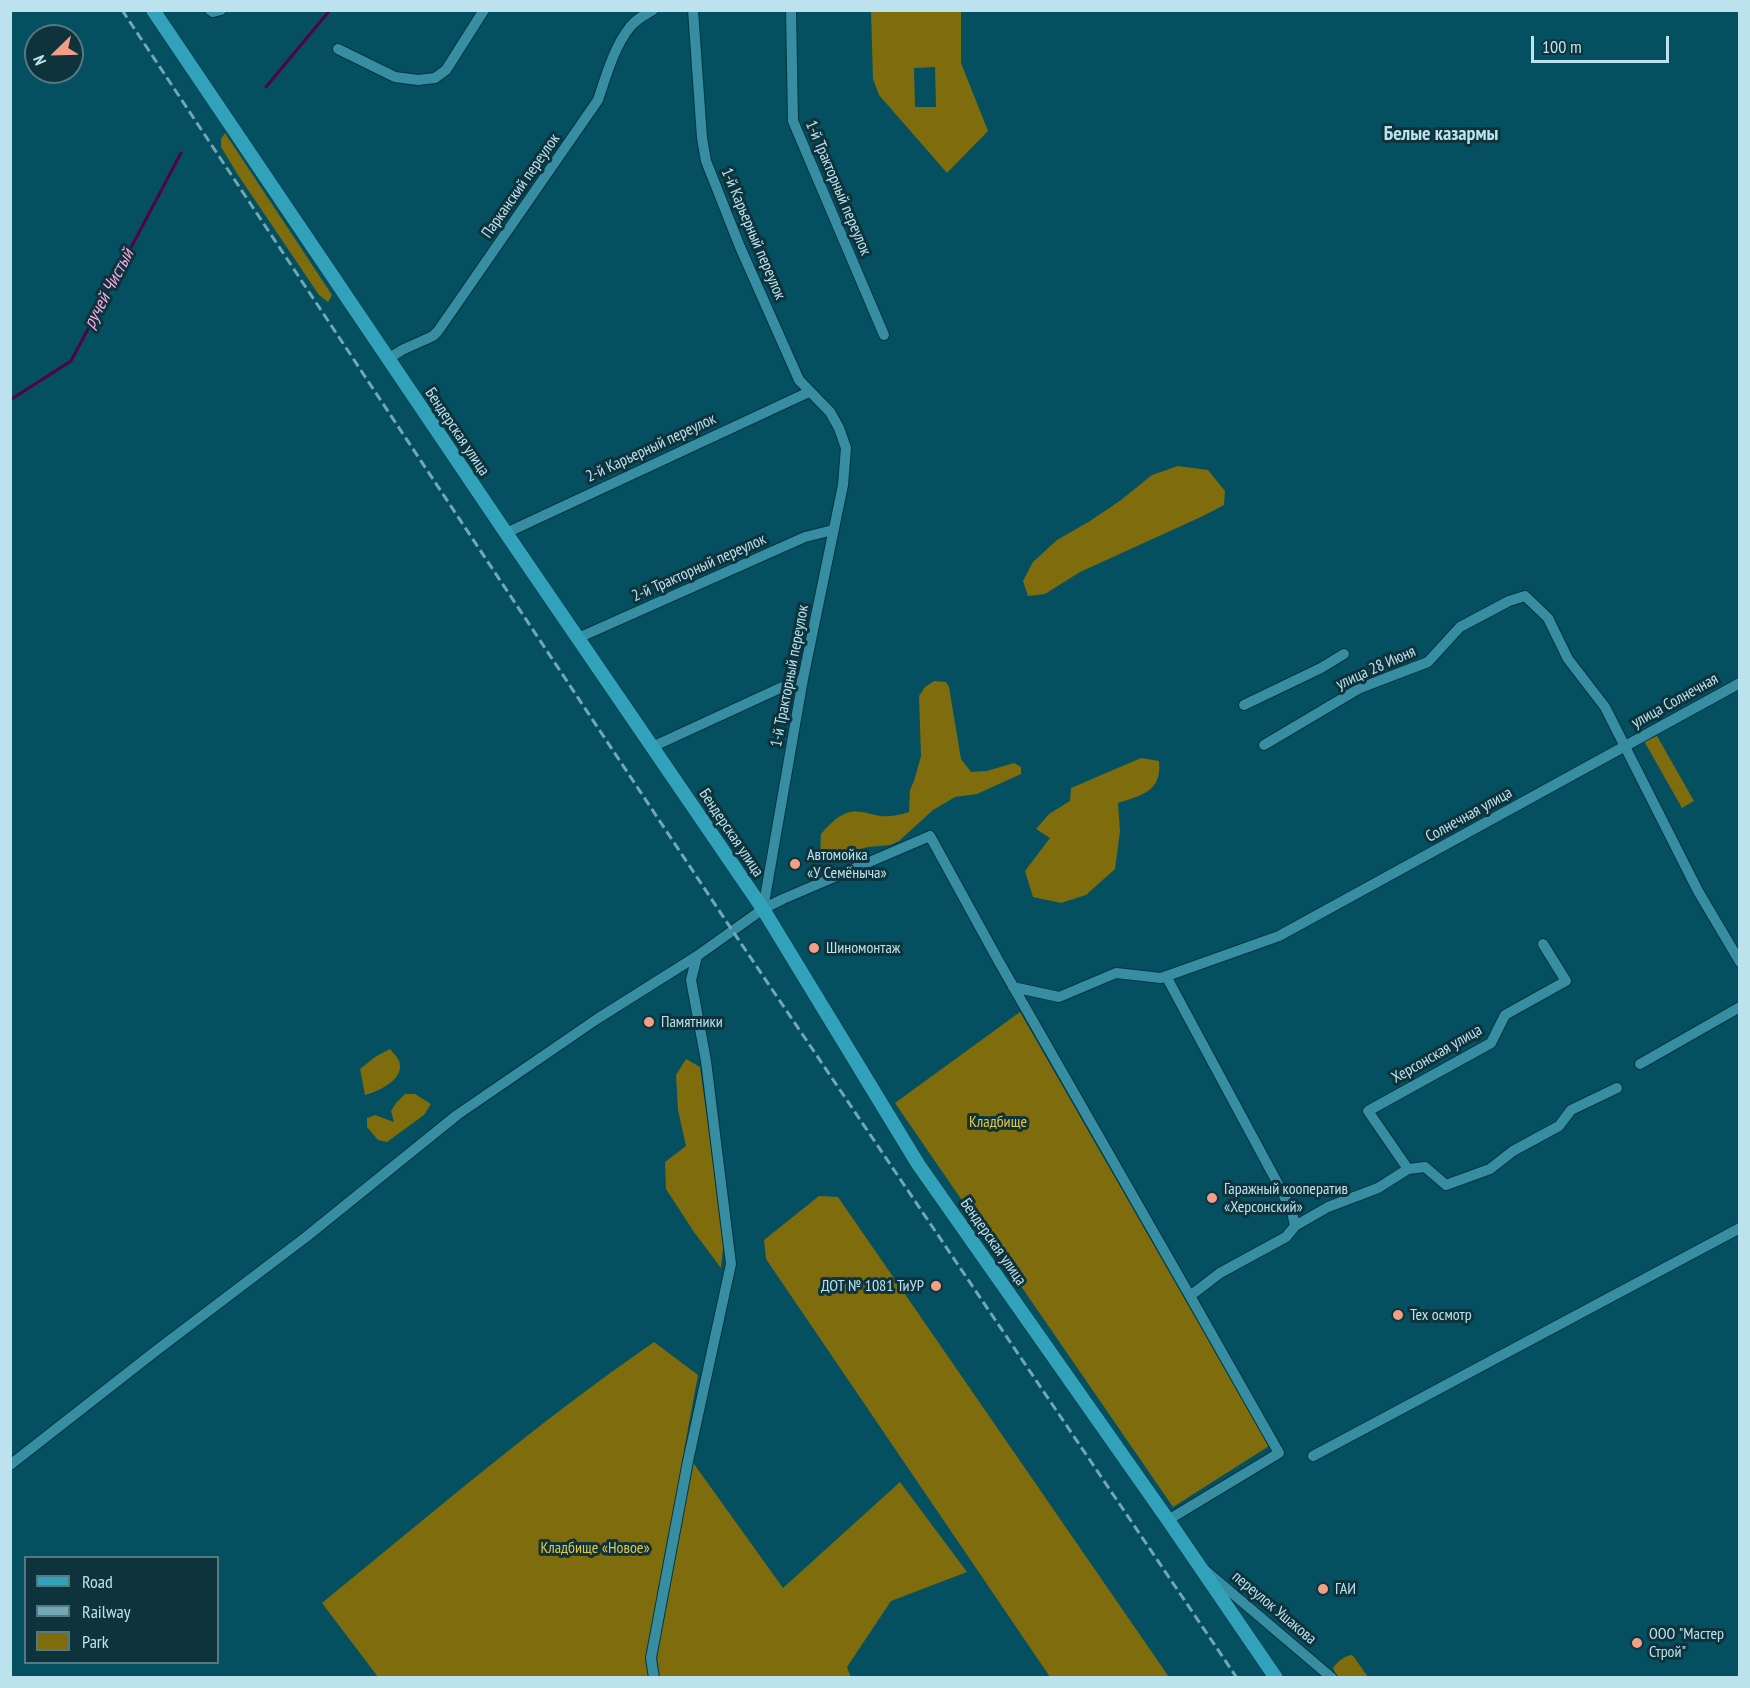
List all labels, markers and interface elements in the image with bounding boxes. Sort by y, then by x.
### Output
north arrow [24,24,84,84]
scale bar [1534,24,1672,62]
text: 100 m [1542,35,1582,58]
text: N [28,52,50,68]
street label: 1-й Тракторный переулок [801,118,875,258]
district label: Белые казармы [1384,122,1498,146]
street label: Парканский переулок [478,130,564,242]
street label: 1-й Карьерный переулок [717,165,789,303]
water label: ручей Чистый [79,246,139,332]
street label: Бендерская улица [421,384,493,480]
street label: 2-й Карьерный переулок [583,409,719,487]
street label: 2-й Тракторный переулок [629,530,769,606]
street label: 1-й Тракторный переулок [767,603,813,749]
street label: улица 28 Июня [1333,642,1419,694]
street label: улица Солнечная [1628,669,1722,733]
street label: Солнечная улица [1422,783,1516,847]
street label: Бендерская улица [695,785,767,881]
place label: Автомойка «У Семёныча» [807,845,887,883]
marker: Автомойка «У Семёныча» [788,857,802,871]
place label: Шиномонтаж [826,938,900,958]
marker: Шиномонтаж [807,941,821,955]
place label: Памятники [661,1012,723,1032]
marker: Памятники [642,1015,656,1029]
street label: Херсонская улица [1388,1020,1486,1088]
park label: Кладбище [969,1112,1027,1132]
place label: Гаражный кооператив «Херсонский» [1224,1179,1348,1217]
marker: Гаражный кооператив «Херсонский» [1205,1191,1219,1205]
street label: Бендерская улица [956,1195,1030,1289]
place label: ДОТ № 1081 ТиУР [821,1276,924,1296]
marker: ДОТ № 1081 ТиУР [929,1279,943,1293]
place label: Тех осмотр [1410,1305,1472,1325]
marker: Тех осмотр [1391,1308,1405,1322]
park label: Кладбище «Новое» [540,1538,650,1558]
legend [24,1556,219,1664]
street label: переулок Ушакова [1228,1567,1320,1649]
text: Road [82,1570,113,1593]
place label: ГАИ [1335,1579,1356,1599]
marker: ГАИ [1316,1582,1330,1596]
text: Railway [82,1600,131,1623]
place label: ООО "Мастер Строй" [1649,1624,1724,1662]
text: Park [82,1630,109,1653]
marker: ООО "Мастер Строй" [1630,1636,1644,1650]

